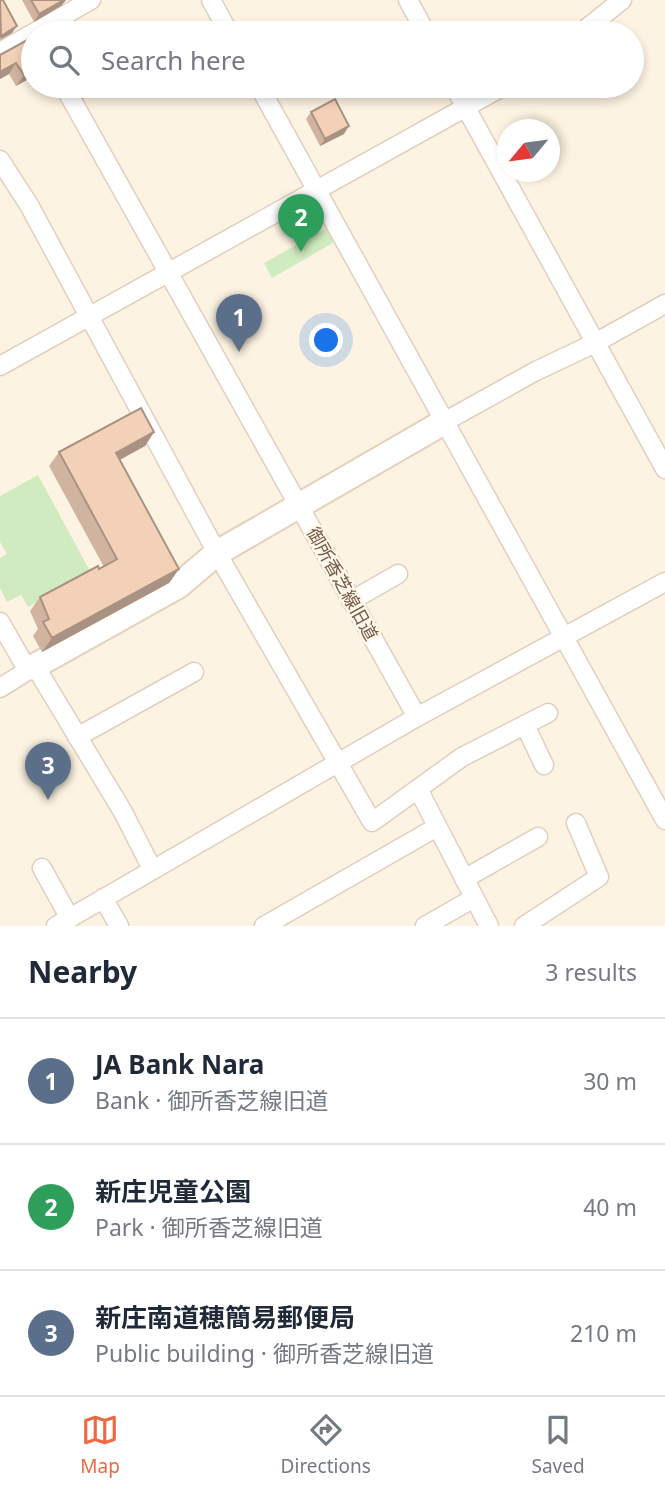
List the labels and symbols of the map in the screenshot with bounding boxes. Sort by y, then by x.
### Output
north arrow [497,119,560,182]
pin: 2 [278,194,324,252]
pin: 1 [216,294,262,352]
your location [309,323,343,357]
street label: 御所香芝線旧道 [302,523,384,644]
pin: 3 [25,742,71,800]

